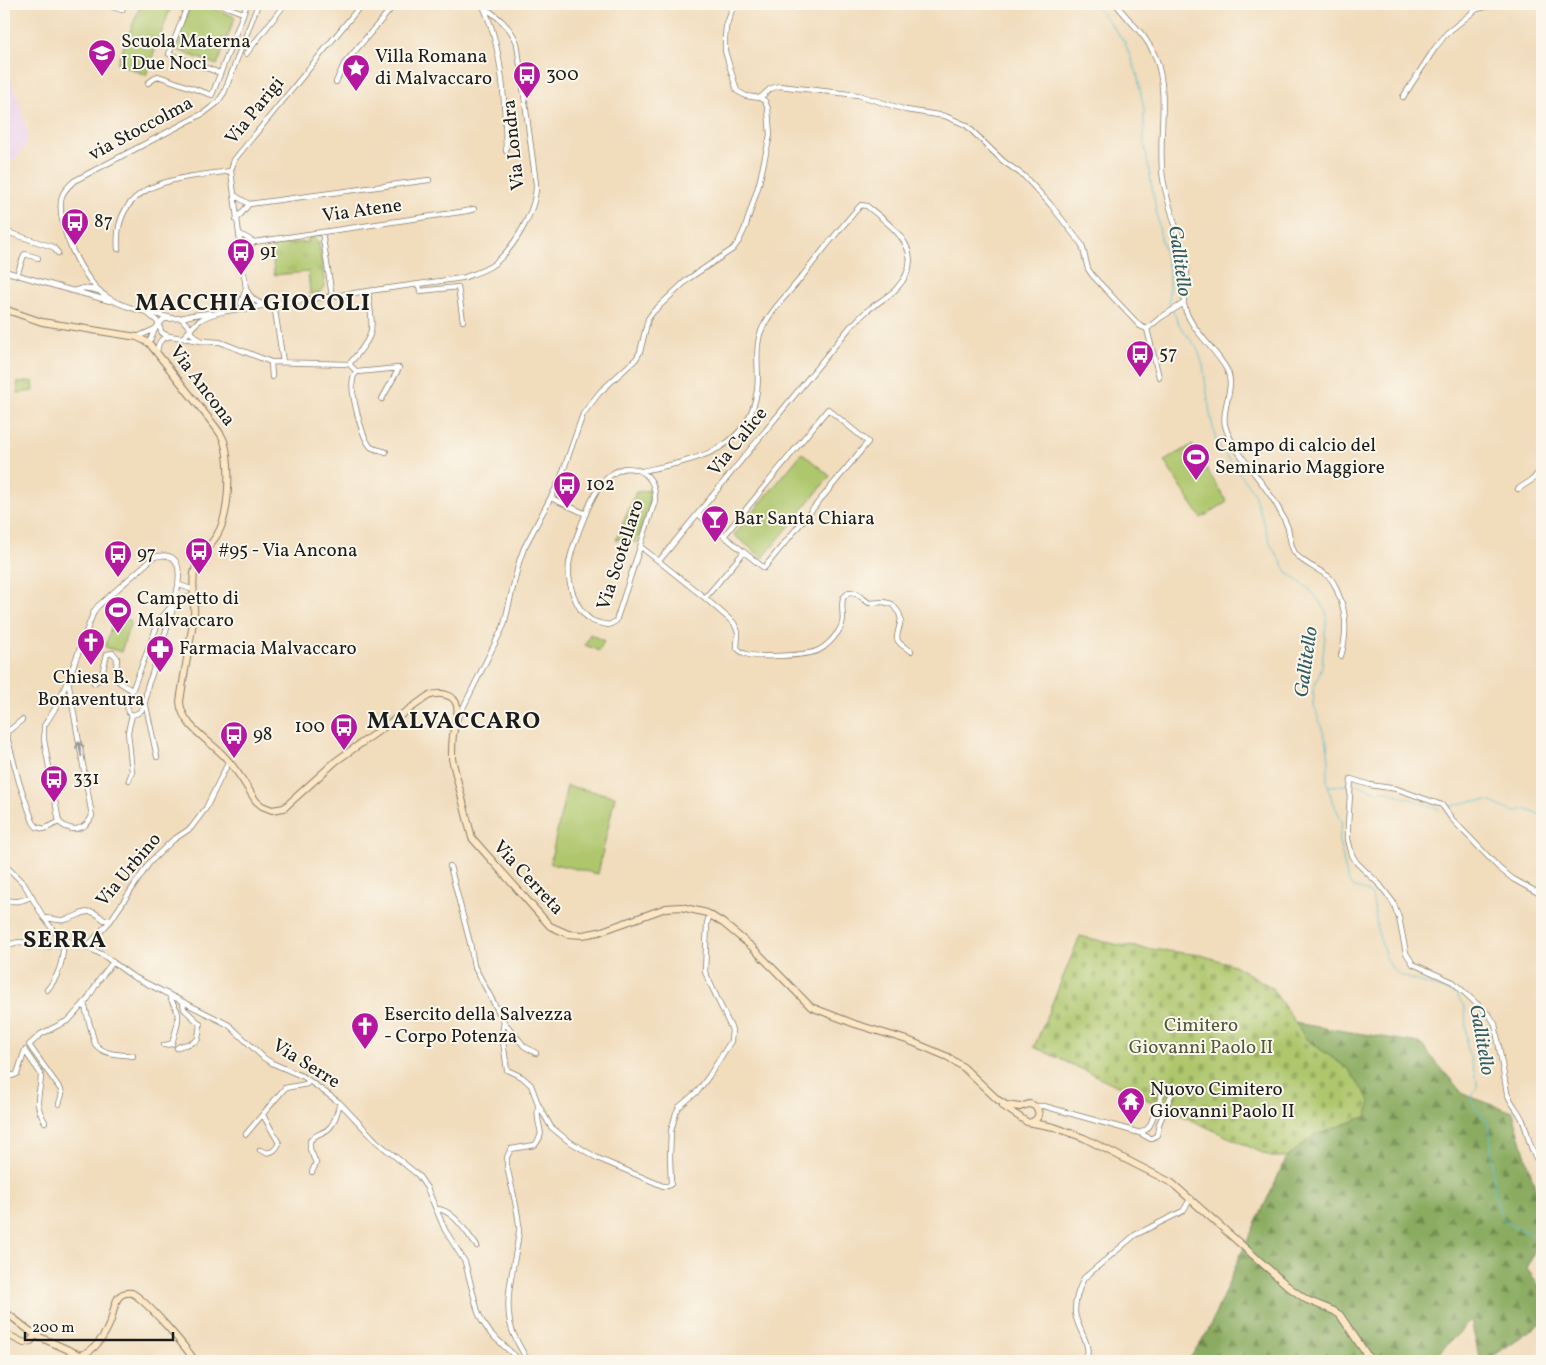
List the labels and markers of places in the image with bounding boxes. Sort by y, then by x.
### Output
place label: Scuola Materna I Due Noci [121,29,251,77]
school or university icon: Scuola Materna I Due Noci [87,38,117,77]
place label: Villa Romana di Malvaccaro [375,44,492,92]
place icon: Villa Romana di Malvaccaro [341,53,371,92]
bus stop icon: 300 [512,60,542,99]
place label: 300 [546,62,579,88]
bus stop icon: 87 [60,207,90,246]
place label: 87 [94,209,113,235]
bus stop icon: 91 [226,237,256,276]
place label: 91 [260,239,277,265]
bus stop icon: 57 [1125,339,1155,378]
place label: 57 [1159,341,1177,367]
place label: Campo di calcio del Seminario Maggiore [1215,433,1385,481]
sports icon: Campo di calcio del Seminario Maggiore [1181,442,1211,481]
bus stop icon: 102 [552,470,582,509]
place label: 102 [586,472,615,498]
bar icon: Bar Santa Chiara [700,504,730,543]
place label: Bar Santa Chiara [734,506,875,532]
bus stop icon: #95 - Via Ancona [184,536,214,575]
place label: #95 - Via Ancona [218,538,357,564]
bus stop icon: 97 [103,539,133,578]
place label: 97 [137,541,156,567]
place label: Campetto di Malvaccaro [137,586,239,634]
sports icon: Campetto di Malvaccaro [103,595,133,634]
church icon: Chiesa B. Bonaventura [76,627,106,666]
pharmacy icon: Farmacia Malvaccaro [145,634,175,673]
place label: Farmacia Malvaccaro [179,636,357,662]
place label: Chiesa B. Bonaventura [37,665,145,713]
bus stop icon: 100 [329,712,359,751]
place label: 100 [294,714,325,740]
bus stop icon: 98 [219,720,249,759]
place label: 98 [253,722,273,748]
bus stop icon: 331 [39,764,69,803]
place label: 331 [73,766,100,792]
place label: Esercito della Salvezza - Corpo Potenza [384,1002,572,1050]
church icon: Esercito della Salvezza - Corpo Potenza [350,1011,380,1050]
place label: Nuovo Cimitero Giovanni Paolo II [1150,1077,1295,1125]
temple icon: Nuovo Cimitero Giovanni Paolo II [1116,1086,1146,1125]

